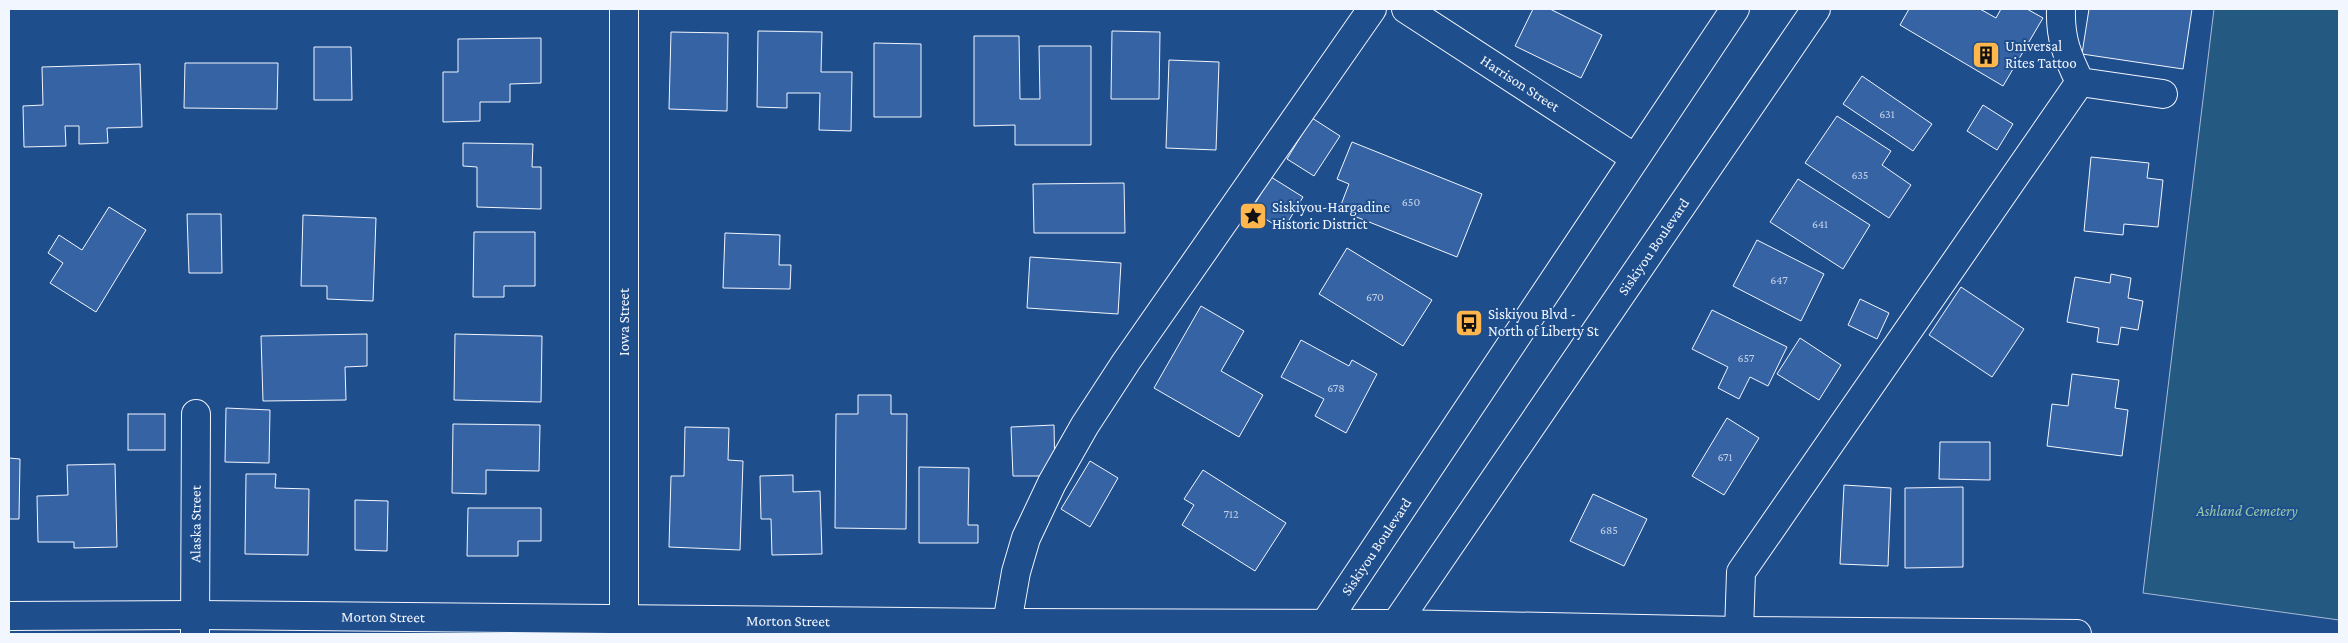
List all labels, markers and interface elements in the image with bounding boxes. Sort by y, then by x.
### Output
place label: Universal Rites Tattoo [2005,38,2077,71]
building icon: Universal Rites Tattoo [1971,40,2001,70]
street label: Harrison Street [1478,52,1563,115]
house number: 631 [1879,107,1895,121]
house number: 635 [1851,168,1869,182]
house number: 650 [1402,195,1420,209]
street label: Siskiyou Boulevard [1615,195,1692,298]
place label: Siskiyou-Hargadine Historic District [1272,199,1390,232]
place icon: Siskiyou-Hargadine Historic District [1238,201,1268,231]
house number: 641 [1812,217,1828,231]
house number: 647 [1770,273,1788,287]
street label: Iowa Street [616,287,632,356]
house number: 670 [1366,290,1384,304]
place label: Siskiyou Blvd - North of Liberty St [1488,306,1600,340]
bus stop icon: Siskiyou Blvd - North of Liberty St [1454,308,1484,338]
house number: 657 [1738,351,1755,365]
house number: 678 [1327,381,1345,395]
house number: 671 [1717,450,1733,464]
street label: Alaska Street [187,484,204,563]
street label: Siskiyou Boulevard [1338,495,1415,598]
park label: Ashland Cemetery [2195,503,2298,520]
house number: 712 [1223,507,1239,521]
house number: 685 [1600,523,1618,537]
street label: Morton Street [341,608,426,625]
street label: Morton Street [746,612,831,629]

